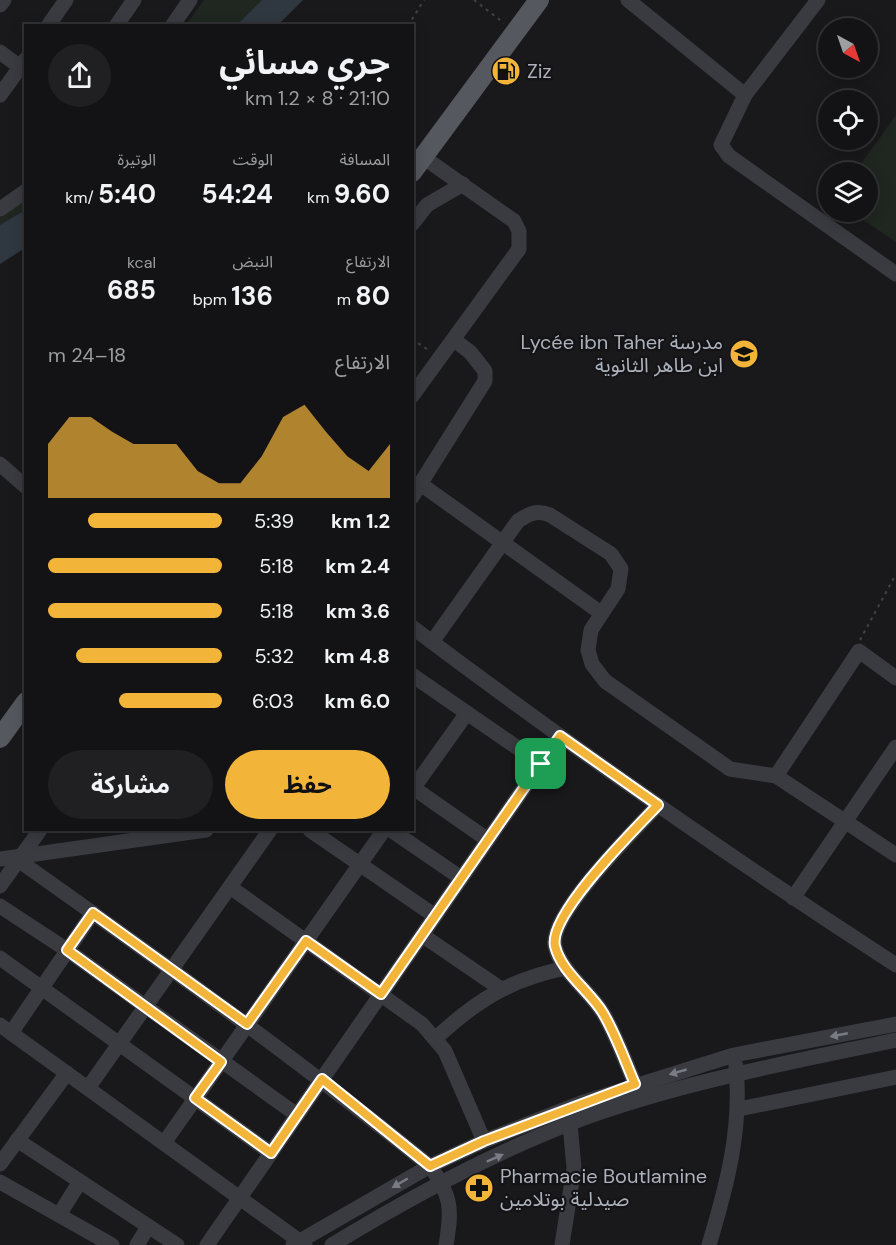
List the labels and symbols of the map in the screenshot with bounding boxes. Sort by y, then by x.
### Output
north arrow [818,18,878,78]
fuel station icon: Ziz [490,55,522,87]
place label: Ziz [527,58,552,84]
place label: Lycée ibn Taher مدرسة ابن طاهر الثانوية [520,329,723,378]
school or university icon: Lycée ibn Taher مدرسة ابن طاهر الثانوية [728,338,760,370]
pin [515,738,566,789]
one-way arrow [829,1031,848,1040]
one-way arrow [669,1067,687,1077]
one-way arrow [486,1153,504,1163]
place label: Pharmacie Boutlamine صيدلية بوتلامين [500,1163,707,1212]
pharmacy icon: Pharmacie Boutlamine صيدلية بوتلامين [463,1172,495,1204]
one-way arrow [392,1178,409,1188]

